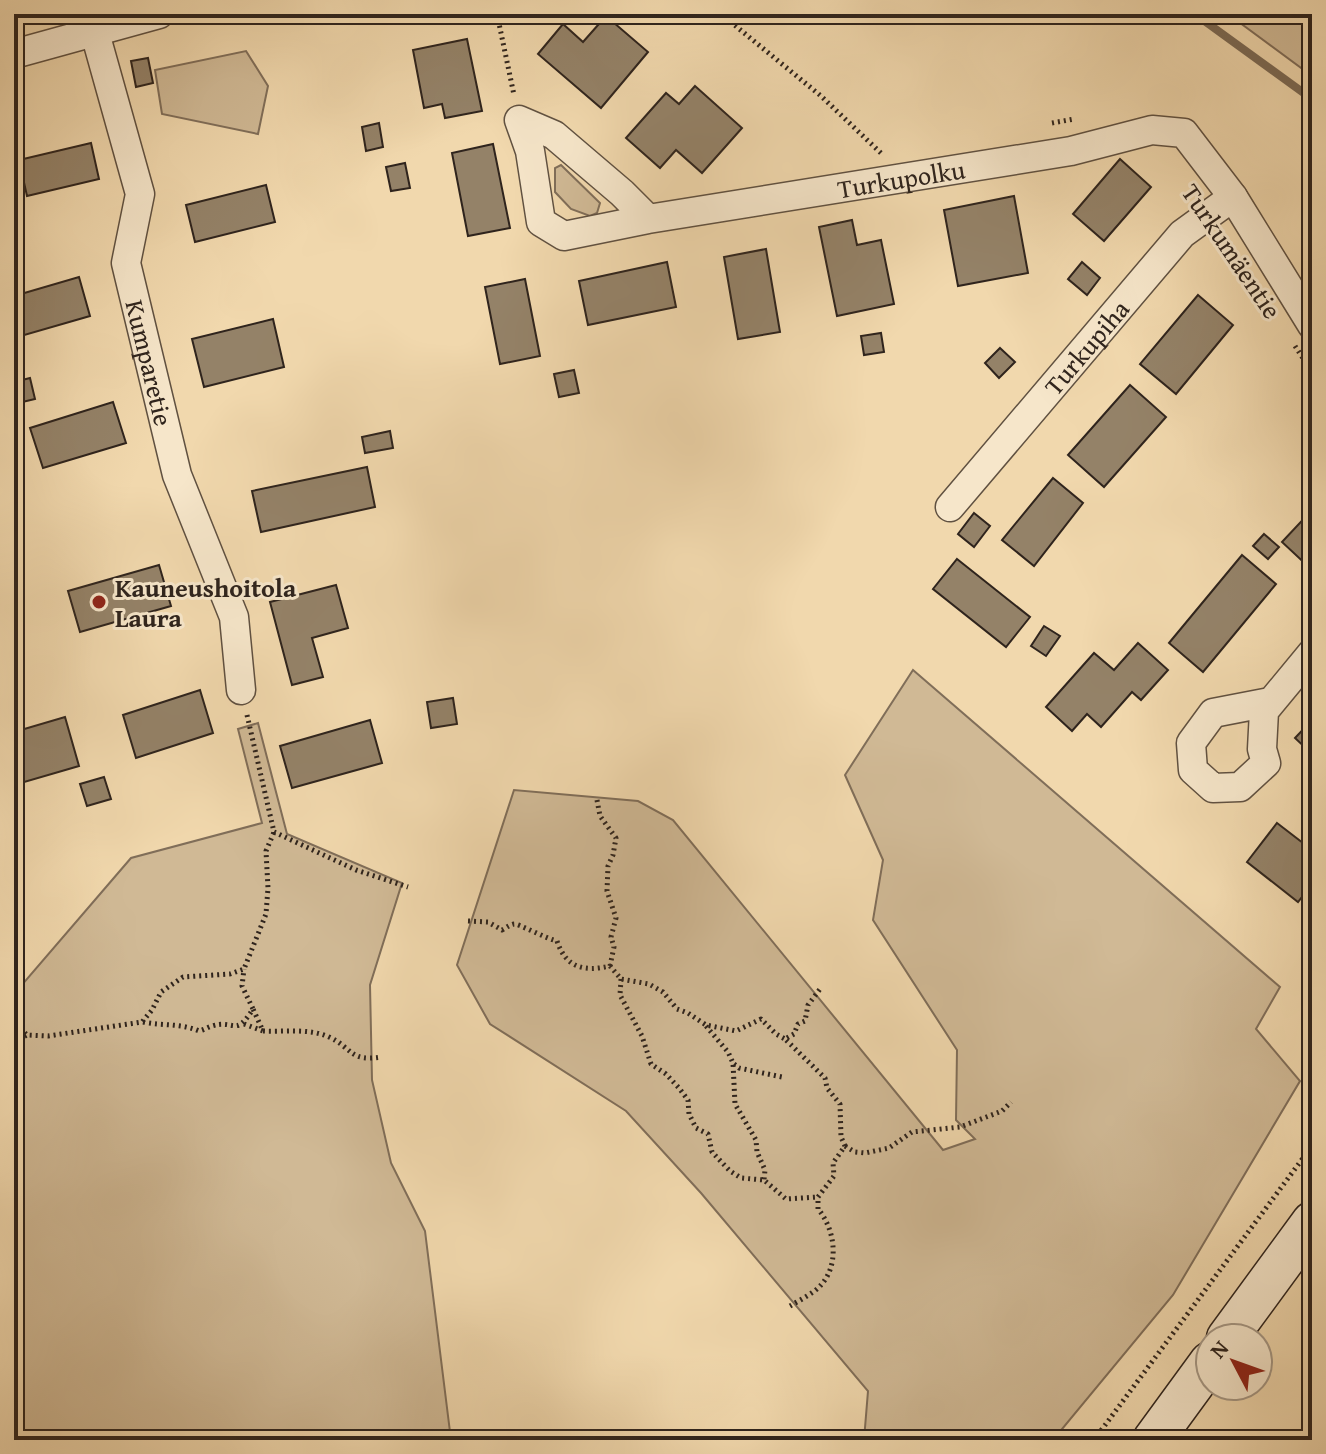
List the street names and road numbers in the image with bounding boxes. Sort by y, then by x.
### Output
street label: Turkupolku [835,149,968,208]
street label: Turkumäentie [1172,176,1292,326]
street label: Turkupiha [1034,290,1139,403]
street label: Kumparetie [116,296,184,430]

